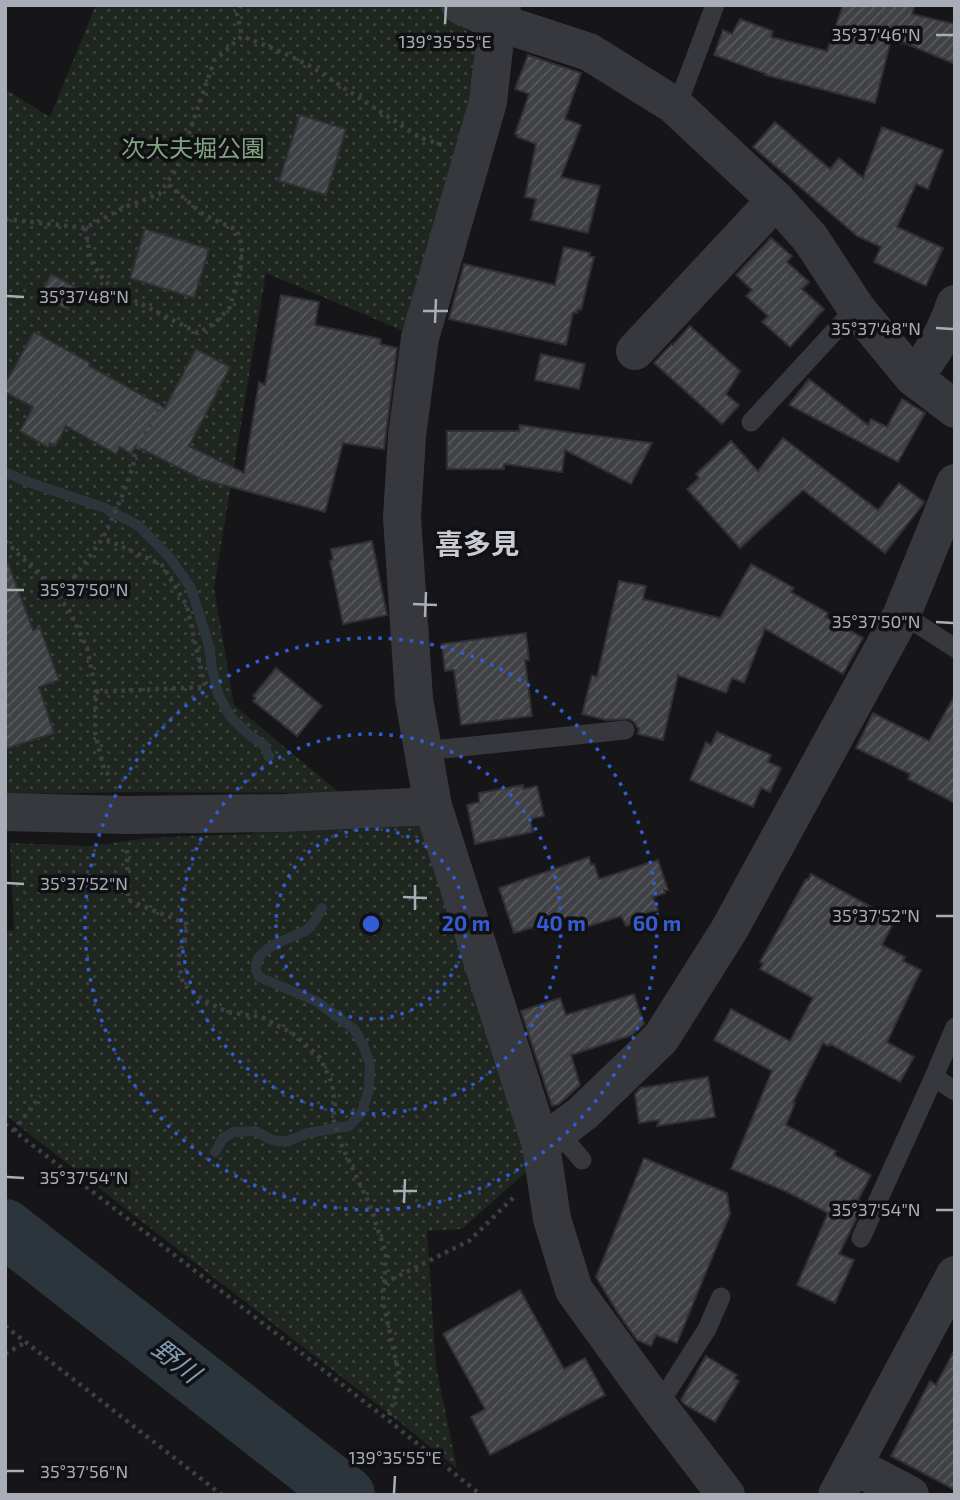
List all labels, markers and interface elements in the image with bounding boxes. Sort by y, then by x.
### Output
text: 35°37'46"N [831,23,921,45]
text: 139°35'55"E [398,30,492,52]
park label: 次大夫堀公園 [121,133,265,162]
text: 35°37'48"N [39,285,129,307]
text: 35°37'48"N [831,317,921,339]
district label: 喜多見 [435,526,519,560]
text: 35°37'50"N [40,578,128,600]
text: 35°37'50"N [832,610,920,632]
text: 35°37'52"N [40,872,128,894]
text: 35°37'52"N [832,904,920,926]
text: 20 m [442,910,490,935]
text: 40 m [536,910,586,935]
text: 60 m [633,910,681,935]
centre of rings [359,912,383,936]
text: 35°37'54"N [40,1166,128,1188]
text: 35°37'54"N [832,1198,920,1220]
water label: 野川 [147,1332,209,1390]
text: 139°35'55"E [348,1446,442,1468]
text: 35°37'56"N [40,1460,128,1482]

